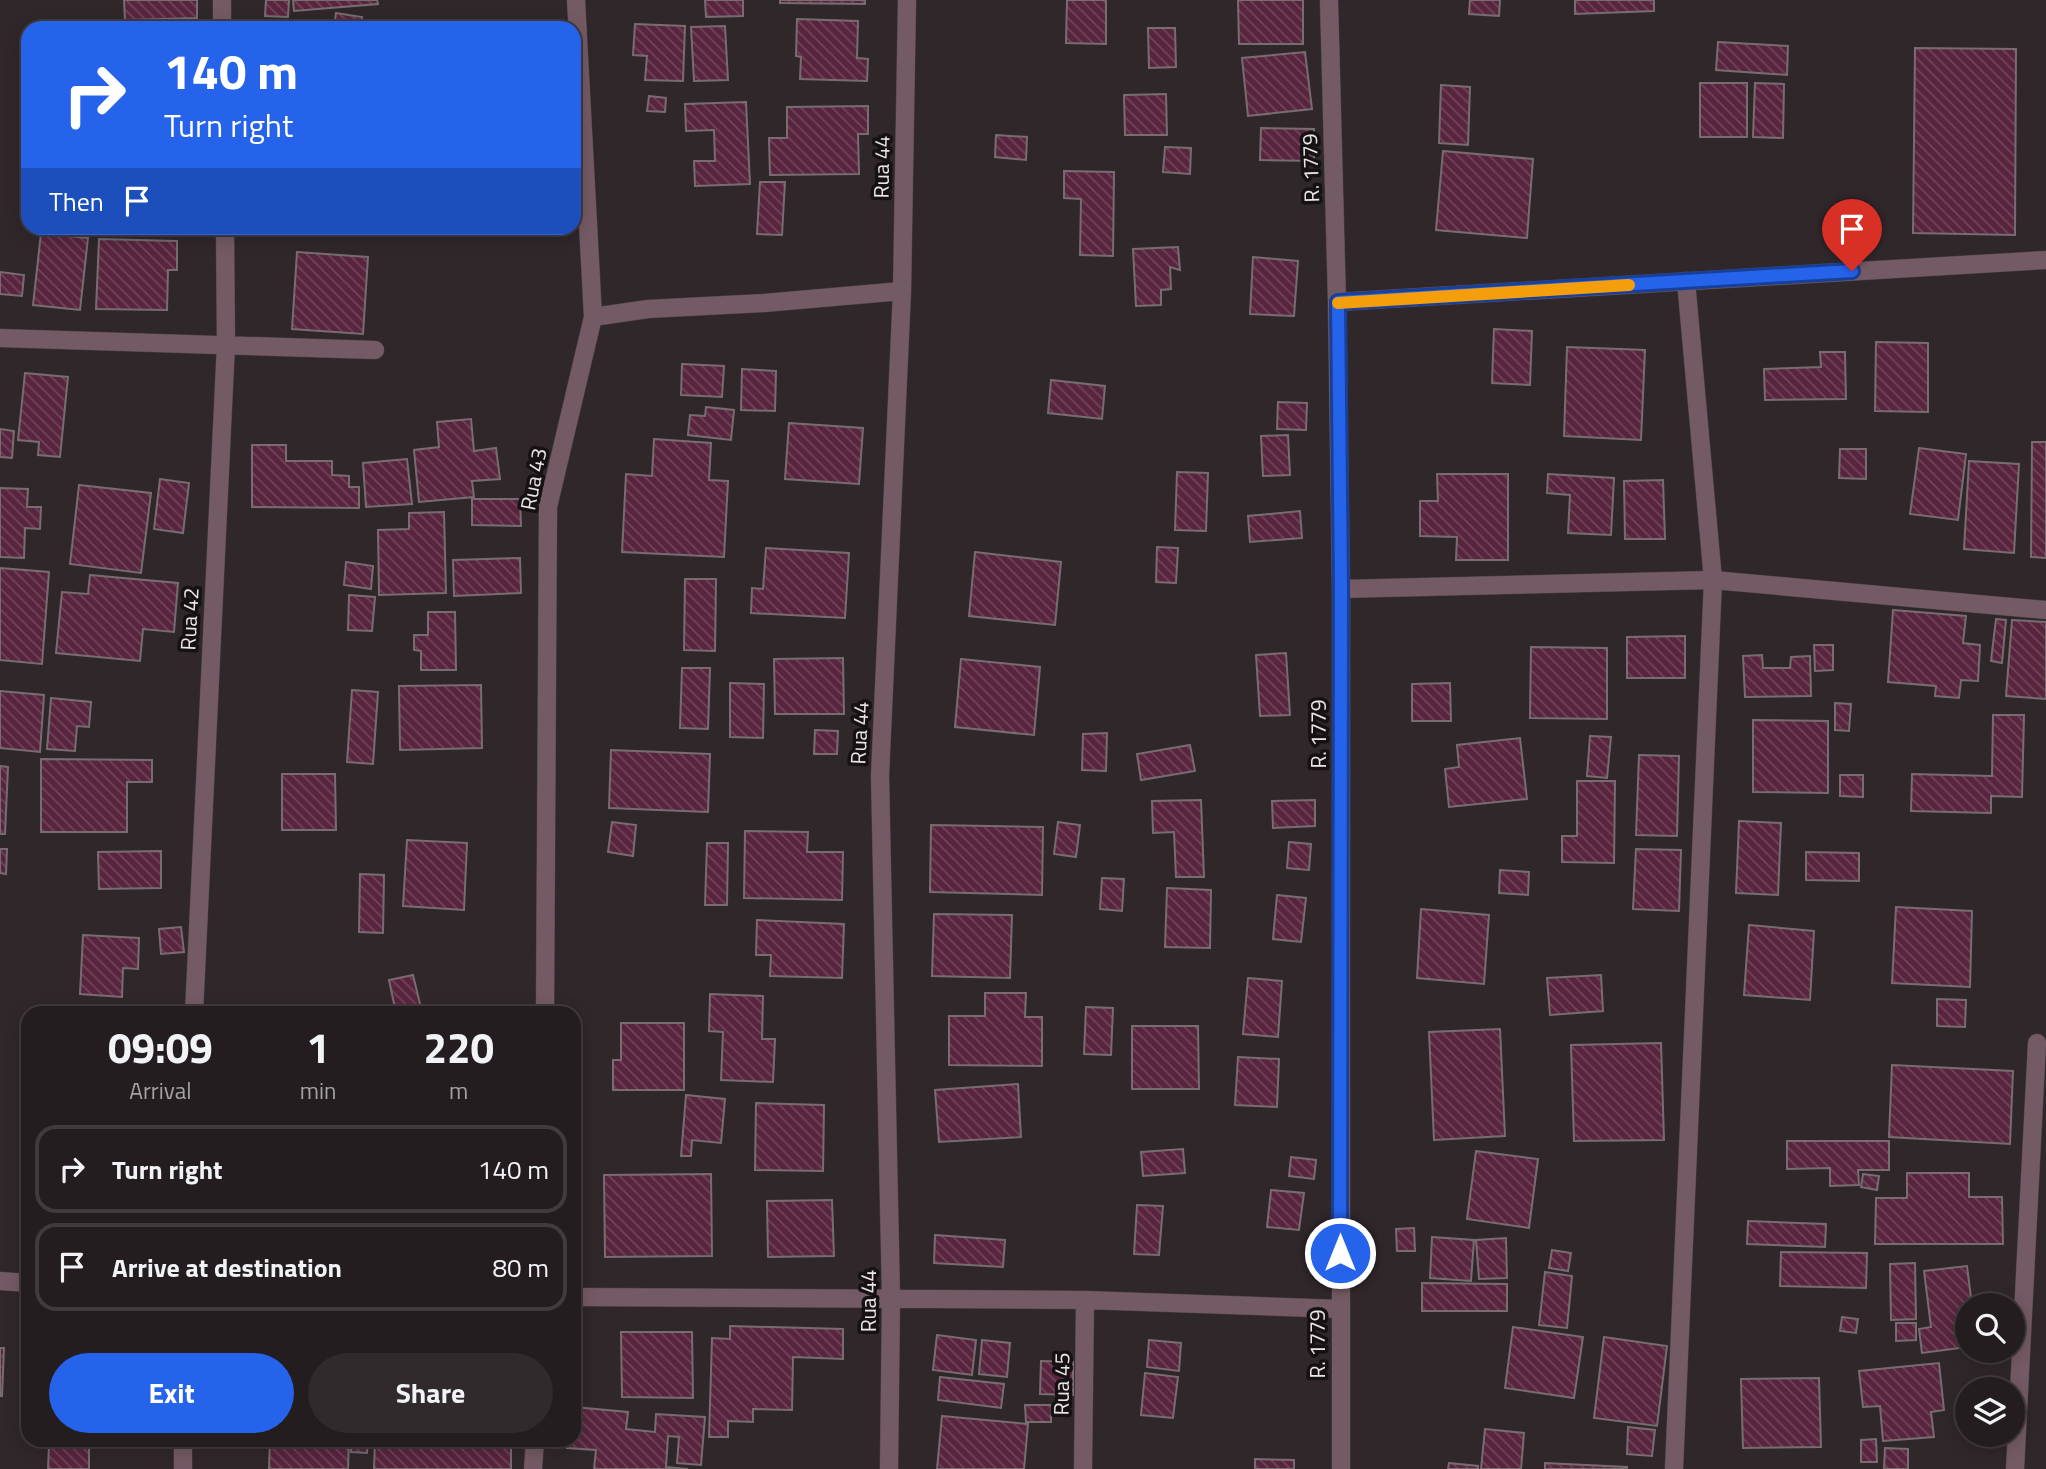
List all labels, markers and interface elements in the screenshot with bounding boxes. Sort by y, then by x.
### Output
text: 140 m [164,33,298,108]
icon: right [49,49,140,140]
text: Turn right [164,101,293,149]
street label: R. 1779 [1293,133,1327,203]
street label: Rua 44 [864,135,898,199]
text: Then [49,182,104,221]
icon: arrive [118,182,156,220]
pin [1822,199,1882,271]
icon: arrive [1833,210,1871,248]
street label: Rua 43 [511,445,555,513]
street label: Rua 42 [171,587,207,651]
street label: R. 1779 [1302,699,1334,769]
street label: Rua 44 [841,701,877,765]
text: 09:09 [108,1015,213,1079]
text: 1 [306,1015,330,1079]
text: 220 [423,1015,494,1079]
text: Arrival [129,1073,192,1108]
text: min [300,1073,336,1108]
text: m [449,1073,468,1108]
icon: right [53,1150,91,1188]
text: Turn right [112,1150,223,1189]
text: 140 m [478,1150,549,1189]
position arrow [1303,1216,1377,1290]
icon: arrive [53,1248,91,1286]
text: Arrive at destination [112,1248,342,1287]
text: 80 m [492,1248,549,1287]
street label: Rua 44 [852,1270,884,1332]
map controls [1955,1293,2025,1447]
button: search [1955,1293,2025,1363]
street label: R. 1779 [1301,1309,1333,1379]
street label: Rua 45 [1044,1352,1078,1416]
button: Exit [49,1353,294,1433]
button: Share [308,1353,553,1433]
button: layers [1955,1377,2025,1447]

